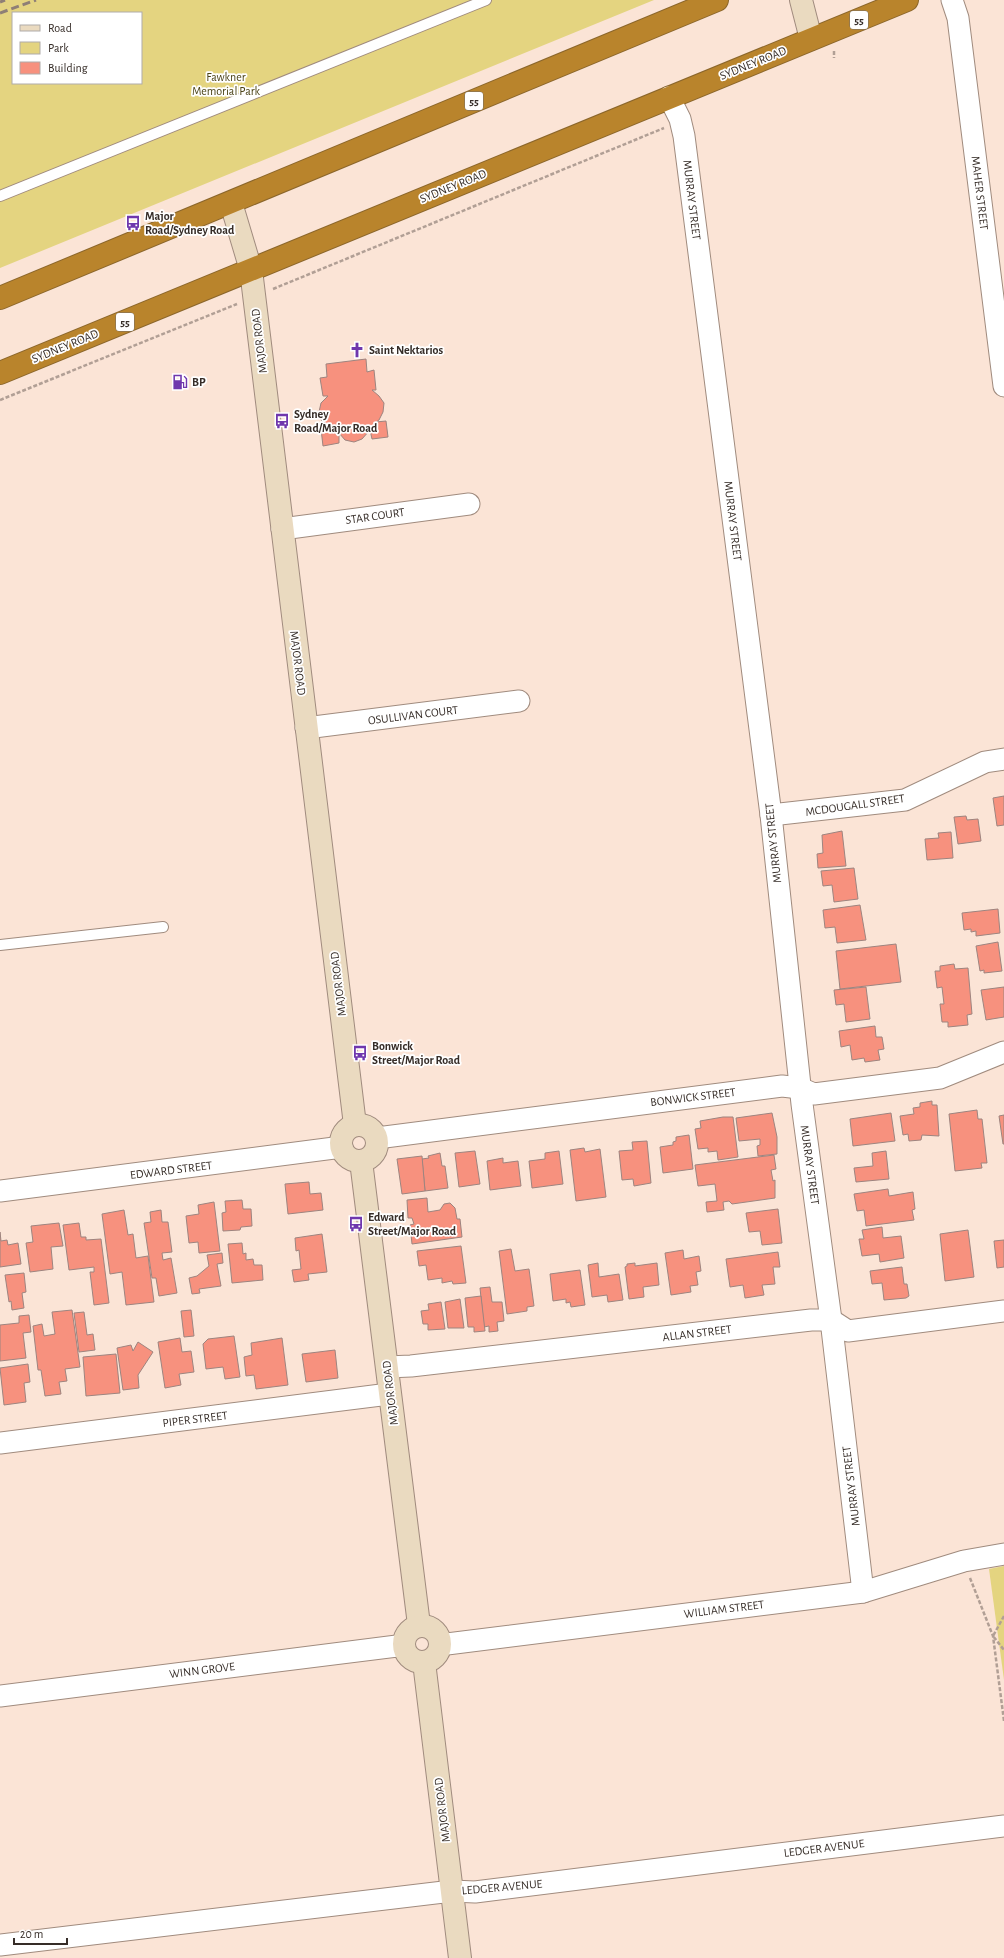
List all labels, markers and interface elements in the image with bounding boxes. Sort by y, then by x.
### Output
road number: 55 [850,11,868,29]
legend [12,12,142,84]
text: Road [48,22,72,34]
text: Park [48,42,69,54]
street label: SYDNEY ROAD [718,44,788,82]
text: Building [48,62,88,74]
park label: Fawkner Memorial Park [192,71,261,97]
road number: 55 [465,92,483,110]
street label: MAHER STREET [970,155,991,231]
street label: MURRAY STREET [681,159,703,241]
street label: SYDNEY ROAD [418,167,488,205]
place label: Major Road/Sydney Road [145,210,235,237]
bus stop icon: Major Road/Sydney Road [124,214,142,232]
street label: MAJOR ROAD [249,308,269,374]
road number: 55 [116,313,134,331]
street label: SYDNEY ROAD [30,327,100,365]
church icon: Saint Nektarios [348,341,366,359]
place label: Saint Nektarios [369,344,444,356]
fuel station icon: BP [171,373,189,391]
place label: BP [192,376,206,388]
place label: Sydney Road/Major Road [294,408,378,435]
bus stop icon: Sydney Road/Major Road [273,412,291,430]
street label: MURRAY STREET [722,480,744,562]
street label: STAR COURT [345,506,406,526]
street label: MAJOR ROAD [288,630,308,696]
street label: OSULLIVAN COURT [367,703,459,726]
street label: MCDOUGALL STREET [805,792,906,818]
street label: MURRAY STREET [763,802,783,884]
street label: MAJOR ROAD [328,951,348,1017]
place label: Bonwick Street/Major Road [372,1040,461,1067]
bus stop icon: Bonwick Street/Major Road [351,1044,369,1062]
street label: BONWICK STREET [650,1086,737,1108]
street label: MURRAY STREET [798,1124,822,1206]
street label: EDWARD STREET [129,1159,213,1181]
place label: Edward Street/Major Road [368,1211,457,1238]
bus stop icon: Edward Street/Major Road [347,1215,365,1233]
street label: ALLAN STREET [662,1323,732,1343]
street label: MAJOR ROAD [380,1360,400,1426]
street label: PIPER STREET [162,1409,228,1429]
street label: MURRAY STREET [840,1445,862,1527]
street label: WILLIAM STREET [683,1598,765,1620]
street label: WINN GROVE [168,1660,236,1680]
street label: MAJOR ROAD [432,1777,452,1843]
street label: LEDGER AVENUE [783,1837,865,1859]
street label: LEDGER AVENUE [461,1877,543,1897]
scale bar [14,1920,67,1946]
text: 20 m [20,1928,43,1940]

